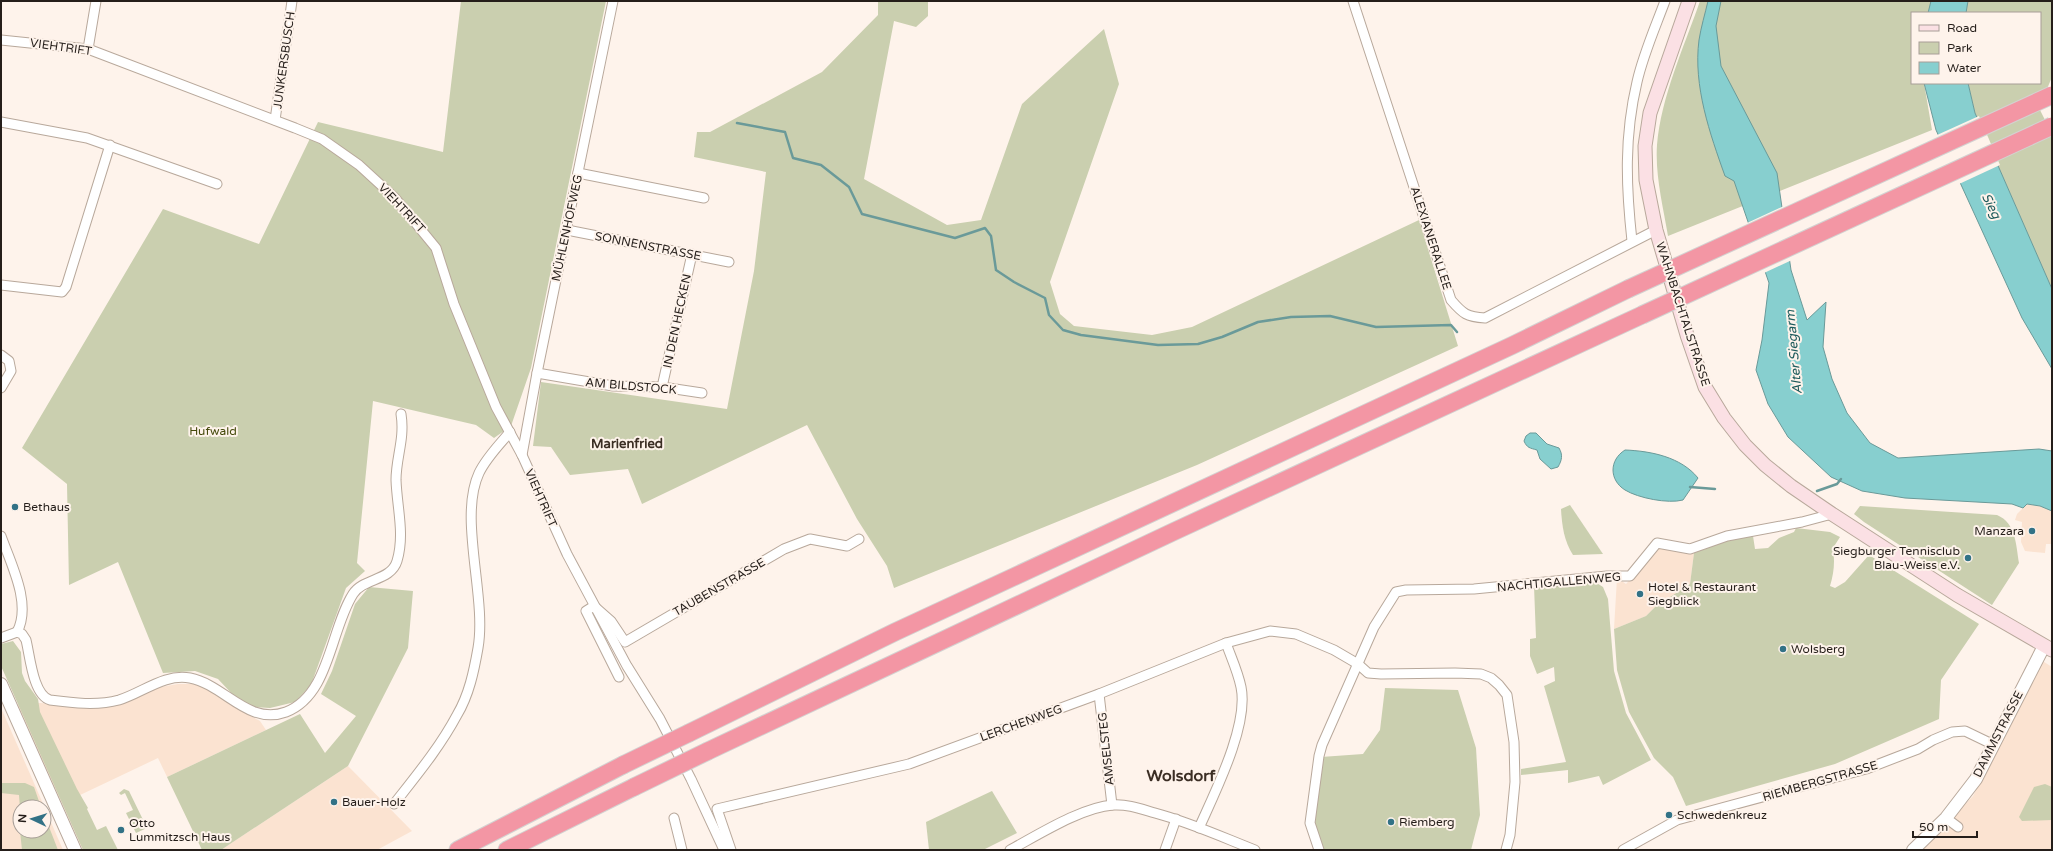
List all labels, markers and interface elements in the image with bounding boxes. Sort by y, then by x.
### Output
street label: JUNKERSBUSCH [270,10,298,110]
legend [1911,12,2041,84]
text: Road [1947,21,1977,35]
street label: VIEHTRIFT [29,36,94,58]
text: Park [1947,41,1973,55]
text: Water [1947,61,1982,75]
street label: MÜHLENHOFWEG [549,173,585,283]
street label: VIEHTRIFT [376,180,429,236]
street label: ALEXIANERALLEE [1408,185,1454,292]
water label: Sieg [1978,190,2005,222]
street label: SONNENSTRASSE [594,229,703,263]
street label: WAHNBACHTALSTRASSE [1653,240,1713,388]
street label: IN DEN HECKEN [660,273,694,369]
water label: Alter Siegarm [1782,308,1806,395]
street label: AM BILDSTOCK [585,375,677,397]
park label: Hufwald [189,424,237,438]
district label: Marienfried [591,436,663,452]
street label: VIEHTRIFT [522,467,560,530]
place label: Bethaus [23,500,70,514]
marker: Bethaus [10,502,20,512]
place label: Manzara [1974,524,2024,538]
marker: Manzara [2027,526,2037,536]
place label: Siegburger Tennisclub Blau-Weiss e.V. [1833,544,1960,572]
marker: Siegburger Tennisclub Blau-Weiss e.V. [1963,553,1973,563]
street label: TAUBENSTRASSE [670,555,768,619]
street label: NACHTIGALLENWEG [1496,570,1622,594]
place label: Hotel & Restaurant Siegblick [1648,580,1757,608]
marker: Hotel & Restaurant Siegblick [1635,589,1645,599]
place label: Wolsberg [1791,642,1845,656]
marker: Wolsberg [1778,644,1788,654]
street label: DAMMSTRASSE [1970,688,2026,780]
street label: LERCHENWEG [978,702,1064,744]
street label: AMSELSTEG [1095,712,1117,786]
street label: RIEMBERGSTRASSE [1761,758,1879,804]
district label: Wolsdorf [1147,766,1216,786]
place label: Bauer-Holz [342,795,406,809]
marker: Bauer-Holz [329,797,339,807]
north arrow [12,799,52,839]
place label: Schwedenkreuz [1677,808,1767,822]
marker: Schwedenkreuz [1664,810,1674,820]
text: N [16,813,29,823]
scale bar [1913,813,1977,839]
place label: Riemberg [1399,815,1455,829]
place label: Otto Lummitzsch Haus [129,816,230,844]
marker: Riemberg [1386,817,1396,827]
text: 50 m [1919,820,1948,834]
marker: Otto Lummitzsch Haus [116,825,126,835]

